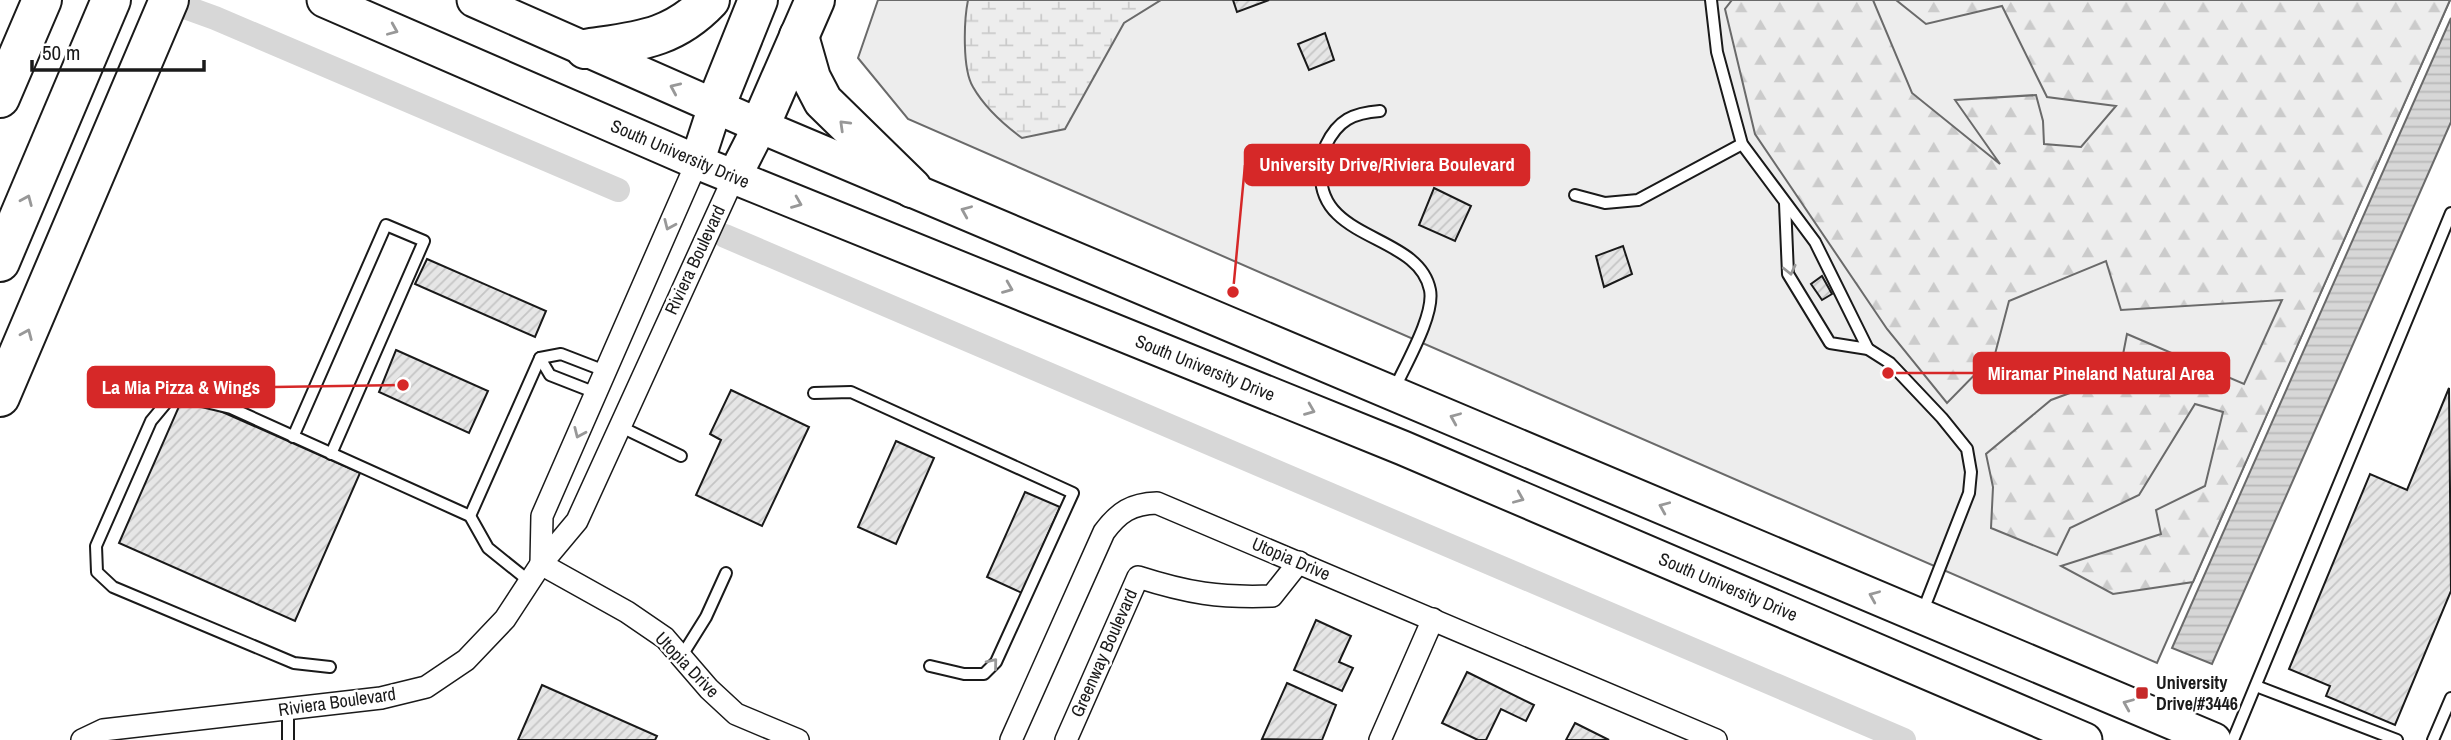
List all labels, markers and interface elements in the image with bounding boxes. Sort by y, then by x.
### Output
one-way arrow [386,22,399,36]
scale bar [32,28,203,72]
text: 50 m [42,38,80,67]
one-way arrow [670,82,682,96]
street label: South University Drive [607,113,753,194]
one-way arrow [840,120,853,133]
callout: University Drive/Riviera Boulevard [1245,145,1529,185]
text: University Drive/Riviera Boulevard [1259,151,1515,177]
one-way arrow [18,194,32,206]
one-way arrow [790,195,802,209]
street label: Riviera Boulevard [658,201,731,319]
one-way arrow [961,205,973,219]
one-way arrow [663,217,677,230]
one-way arrow [1782,264,1797,276]
one-way arrow [1001,280,1013,294]
street label: South University Drive [1132,328,1279,407]
one-way arrow [19,329,33,342]
callout: Miramar Pineland Natural Area [1974,353,2229,393]
text: Miramar Pineland Natural Area [1988,360,2214,386]
callout: La Mia Pizza & Wings [88,367,274,407]
text: La Mia Pizza & Wings [102,374,260,400]
one-way arrow [1303,402,1315,416]
one-way arrow [1450,413,1462,427]
one-way arrow [573,426,587,438]
one-way arrow [1512,490,1525,504]
one-way arrow [1659,501,1672,515]
street label: Utopia Drive [1248,531,1334,586]
street label: South University Drive [1655,546,1801,627]
street label: Greenway Boulevard [1064,585,1143,721]
one-way arrow [1869,590,1881,604]
street label: Utopia Drive [650,626,725,703]
one-way arrow [984,659,997,671]
place label: University Drive/#3446 [2156,670,2238,716]
street label: Riviera Boulevard [277,681,397,722]
marker: University Drive/#3446 [2134,685,2150,701]
one-way arrow [2123,698,2135,712]

